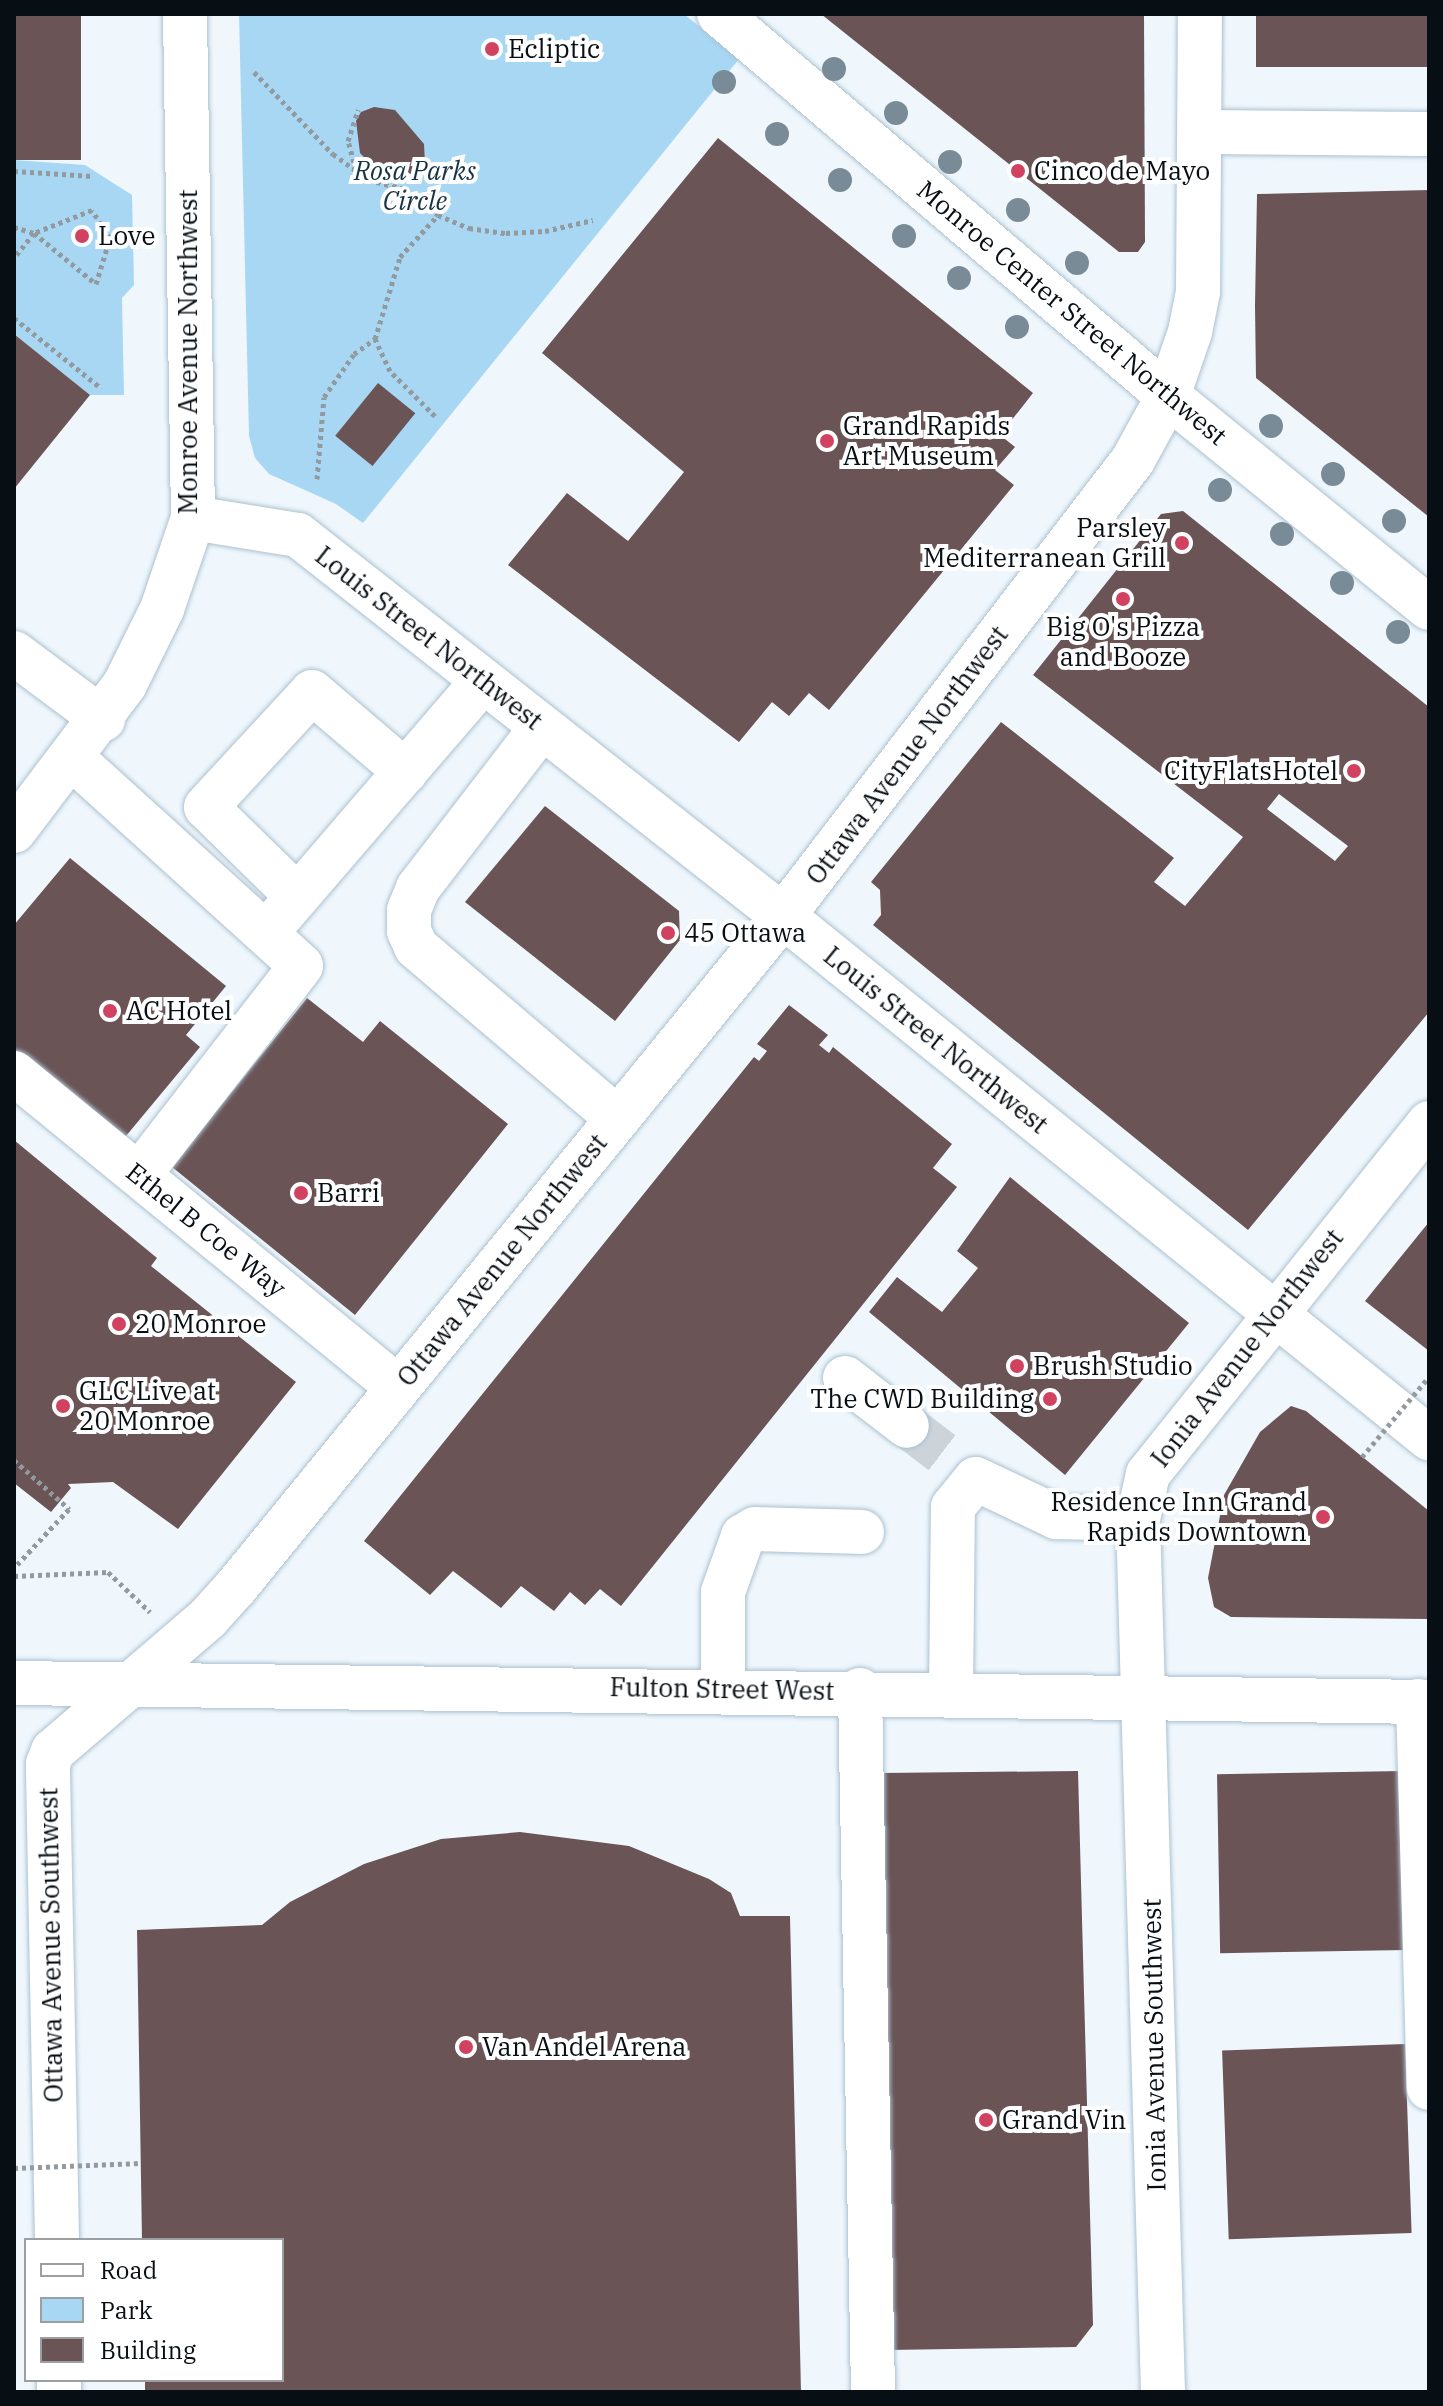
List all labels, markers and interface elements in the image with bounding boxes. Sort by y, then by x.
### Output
place label: Ecliptic [508,33,601,65]
marker: Ecliptic [483,40,501,58]
park label: Rosa Parks Circle [354,155,476,216]
place label: Cinco de Mayo [1034,155,1210,187]
marker: Cinco de Mayo [1009,162,1027,180]
street label: Monroe Center Street Northwest [911,174,1233,452]
street label: Monroe Avenue Northwest [172,189,204,515]
place label: Love [98,220,155,252]
marker: Love [73,227,91,245]
place label: Grand Rapids Art Museum [843,410,1010,472]
marker: Grand Rapids Art Museum [818,432,836,450]
place label: Parsley Mediterranean Grill [923,512,1166,574]
marker: Parsley Mediterranean Grill [1173,534,1191,552]
street label: Louis Street Northwest [309,540,549,736]
marker: Big O's Pizza and Booze [1114,590,1132,608]
place label: Big O's Pizza and Booze [1046,611,1200,672]
street label: Ottawa Avenue Northwest [800,620,1014,890]
place label: CityFlatsHotel [1164,755,1338,787]
marker: CityFlatsHotel [1345,762,1363,780]
place label: 45 Ottawa [684,917,806,949]
marker: 45 Ottawa [659,924,677,942]
street label: Louis Street Northwest [818,940,1054,1140]
place label: AC Hotel [126,995,232,1027]
marker: AC Hotel [101,1002,119,1020]
street label: Ottawa Avenue Northwest [391,1128,613,1392]
street label: Ethel B Coe Way [120,1156,292,1304]
place label: Barri [317,1177,380,1209]
marker: Barri [292,1184,310,1202]
street label: Ionia Avenue Northwest [1144,1223,1350,1473]
place label: 20 Monroe [135,1308,267,1340]
marker: 20 Monroe [110,1315,128,1333]
place label: Brush Studio [1033,1350,1193,1382]
marker: Brush Studio [1008,1357,1026,1375]
place label: GLC Live at 20 Monroe [79,1375,216,1436]
place label: The CWD Building [810,1383,1034,1415]
marker: The CWD Building [1041,1390,1059,1408]
marker: GLC Live at 20 Monroe [54,1397,72,1415]
place label: Residence Inn Grand Rapids Downtown [1050,1486,1307,1548]
marker: Residence Inn Grand Rapids Downtown [1314,1508,1332,1526]
street label: Fulton Street West [609,1671,835,1707]
street label: Ottawa Avenue Southwest [33,1787,69,2103]
street label: Ionia Avenue Southwest [1136,1898,1172,2192]
place label: Van Andel Arena [482,2031,687,2063]
marker: Van Andel Arena [457,2038,475,2056]
place label: Grand Vin [1002,2104,1126,2136]
marker: Grand Vin [977,2111,995,2129]
legend [24,2238,284,2382]
text: Road [100,2254,157,2286]
text: Park [100,2294,152,2326]
text: Building [100,2334,196,2366]

